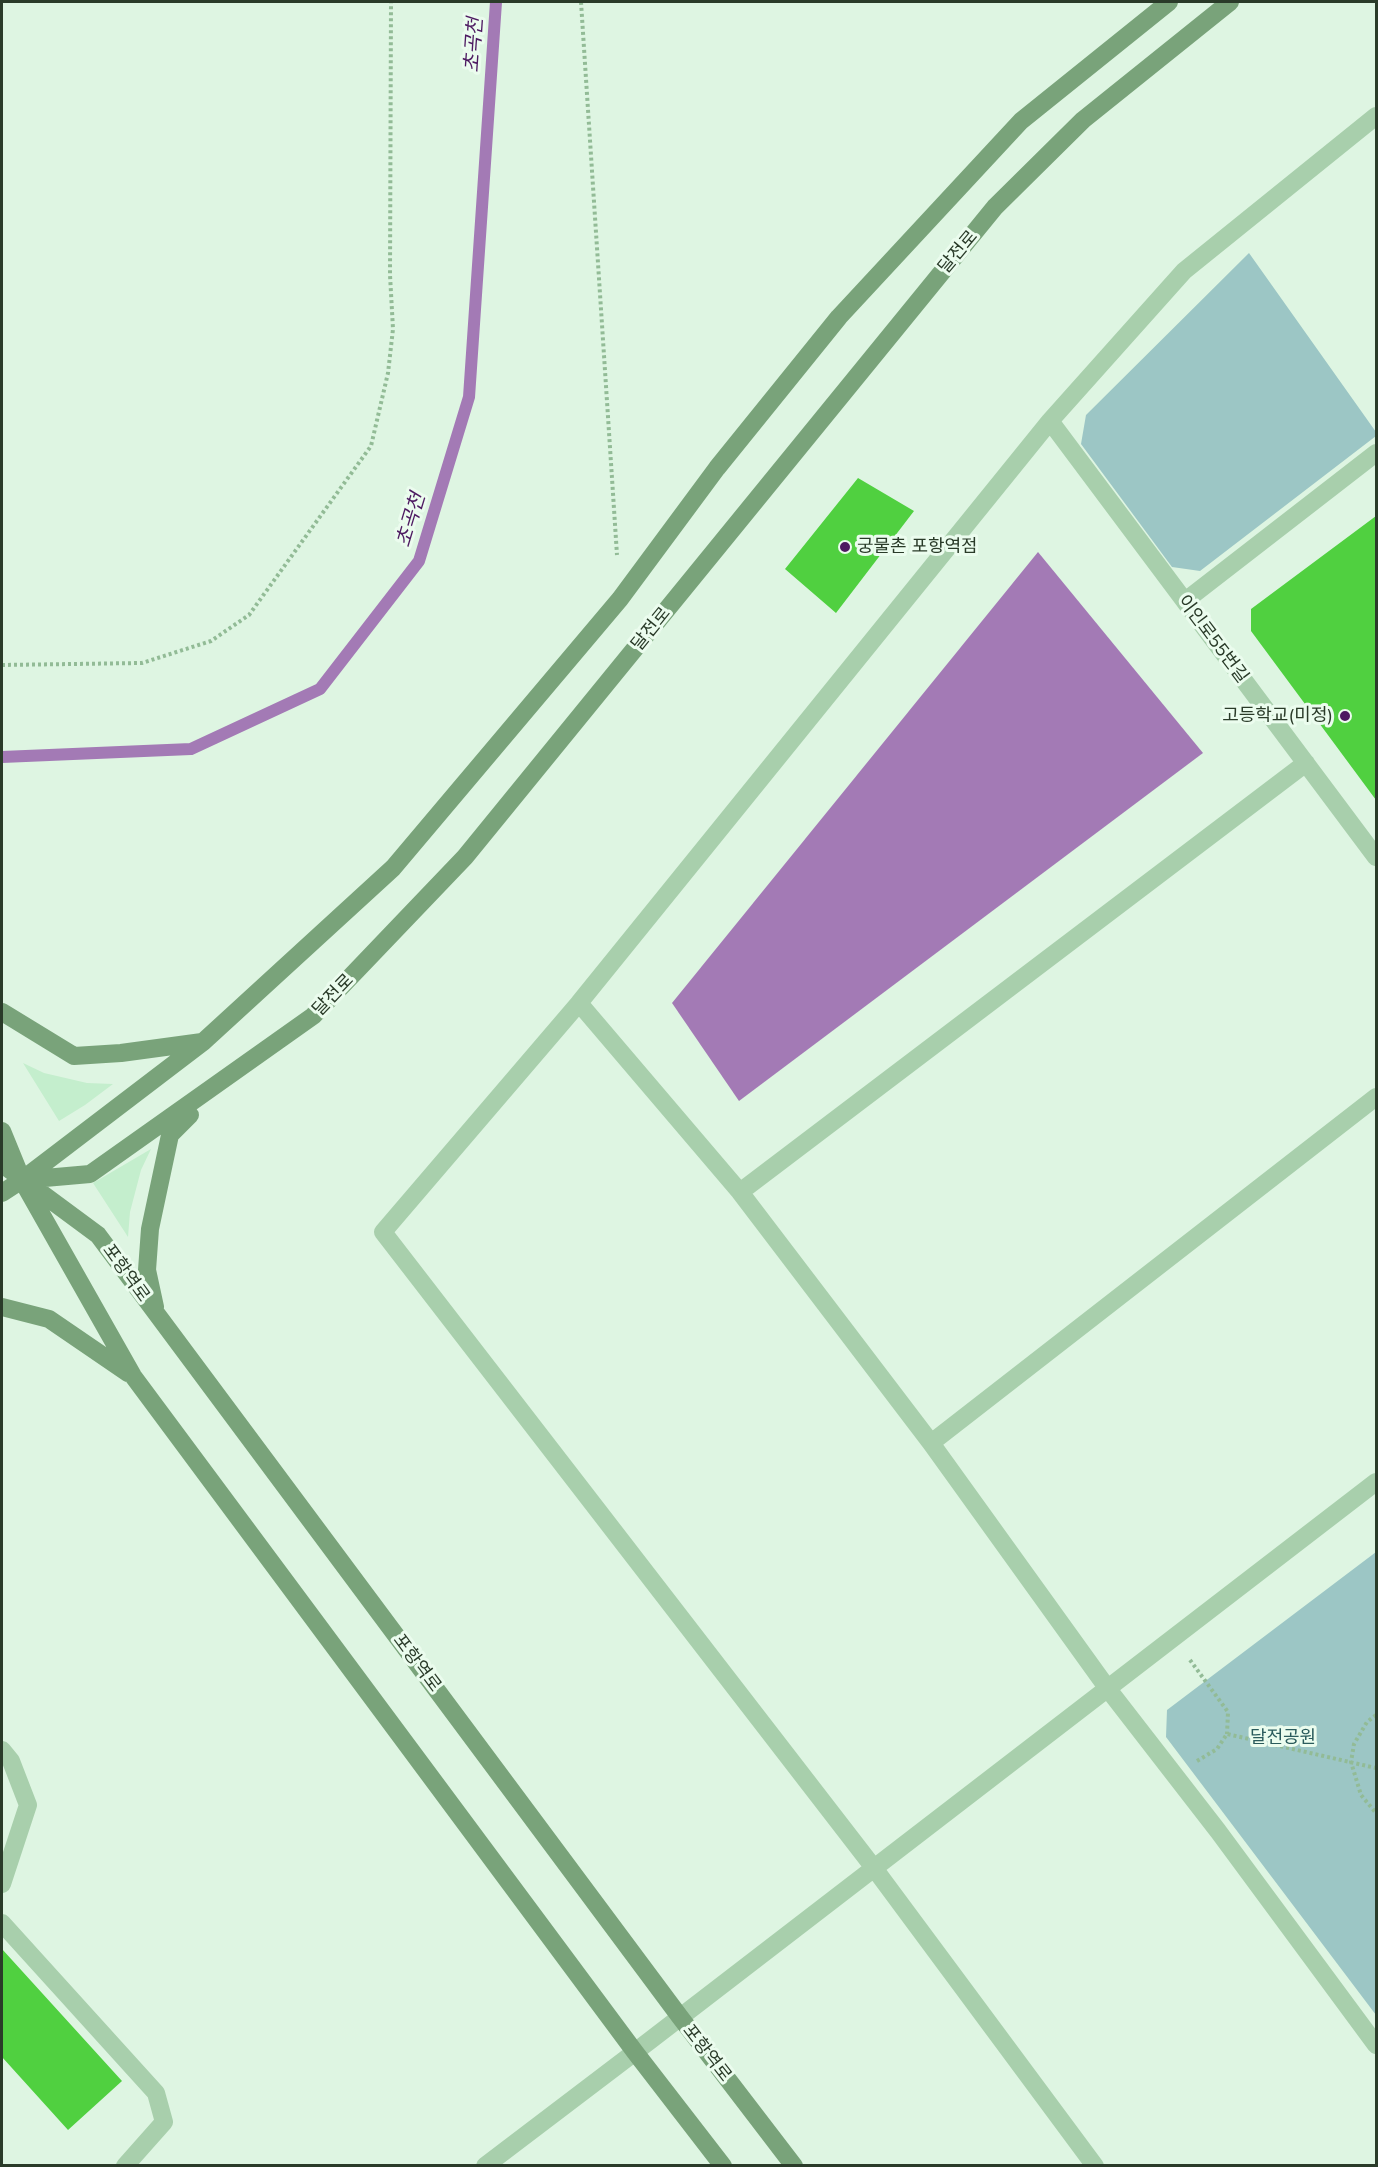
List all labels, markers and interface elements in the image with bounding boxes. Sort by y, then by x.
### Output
water label: 초곡천 [460,17,488,73]
street label: 달전로 [934,226,982,278]
water label: 초곡천 [391,490,431,550]
place label: 궁물촌 포항역점 [857,536,978,558]
marker: 궁물촌 포항역점 [838,540,852,554]
street label: 이인로55번길 [1173,591,1253,687]
street label: 달전로 [627,603,675,655]
place label: 고등학교(미정) [1222,705,1333,727]
marker: 고등학교(미정) [1338,709,1352,723]
street label: 달전로 [308,970,358,1020]
street label: 포항역로 [98,1240,154,1306]
street label: 포항역로 [388,1630,446,1696]
park label: 달전공원 [1250,1727,1316,1749]
street label: 포항역로 [678,2020,736,2086]

